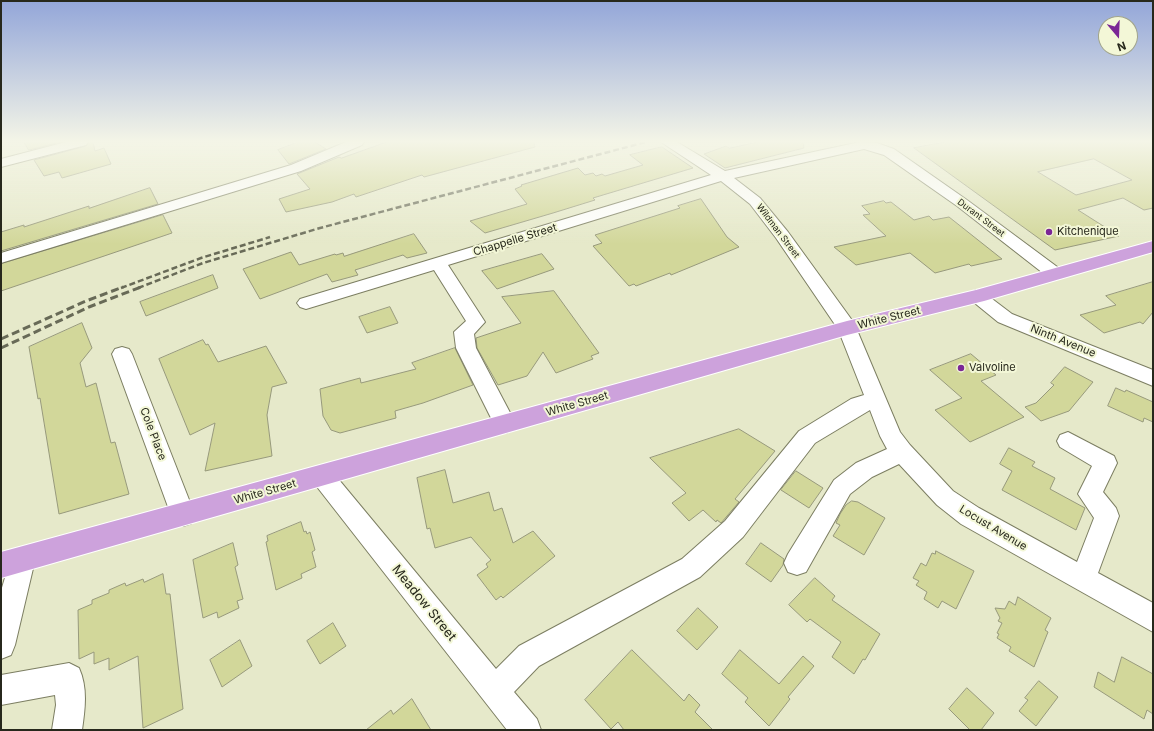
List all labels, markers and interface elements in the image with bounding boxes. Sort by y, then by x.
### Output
north arrow [1098,16,1138,56]
text: N [1115,38,1128,54]
street label: Durant Street [955,197,1007,239]
street label: Wildman Street [754,202,802,260]
street label: Chappelle Street [472,221,558,259]
place label: Kitchenique [1057,225,1119,239]
marker: Kitchenique [1044,227,1054,237]
street label: White Street [856,304,922,332]
street label: Ninth Avenue [1028,322,1098,360]
place label: Valvoline [969,361,1016,375]
marker: Valvoline [956,363,966,373]
street label: White Street [544,389,610,419]
street label: Cole Place [137,406,169,462]
street label: White Street [232,477,298,507]
street label: Locust Avenue [957,503,1029,553]
street label: Meadow Street [389,562,459,644]

